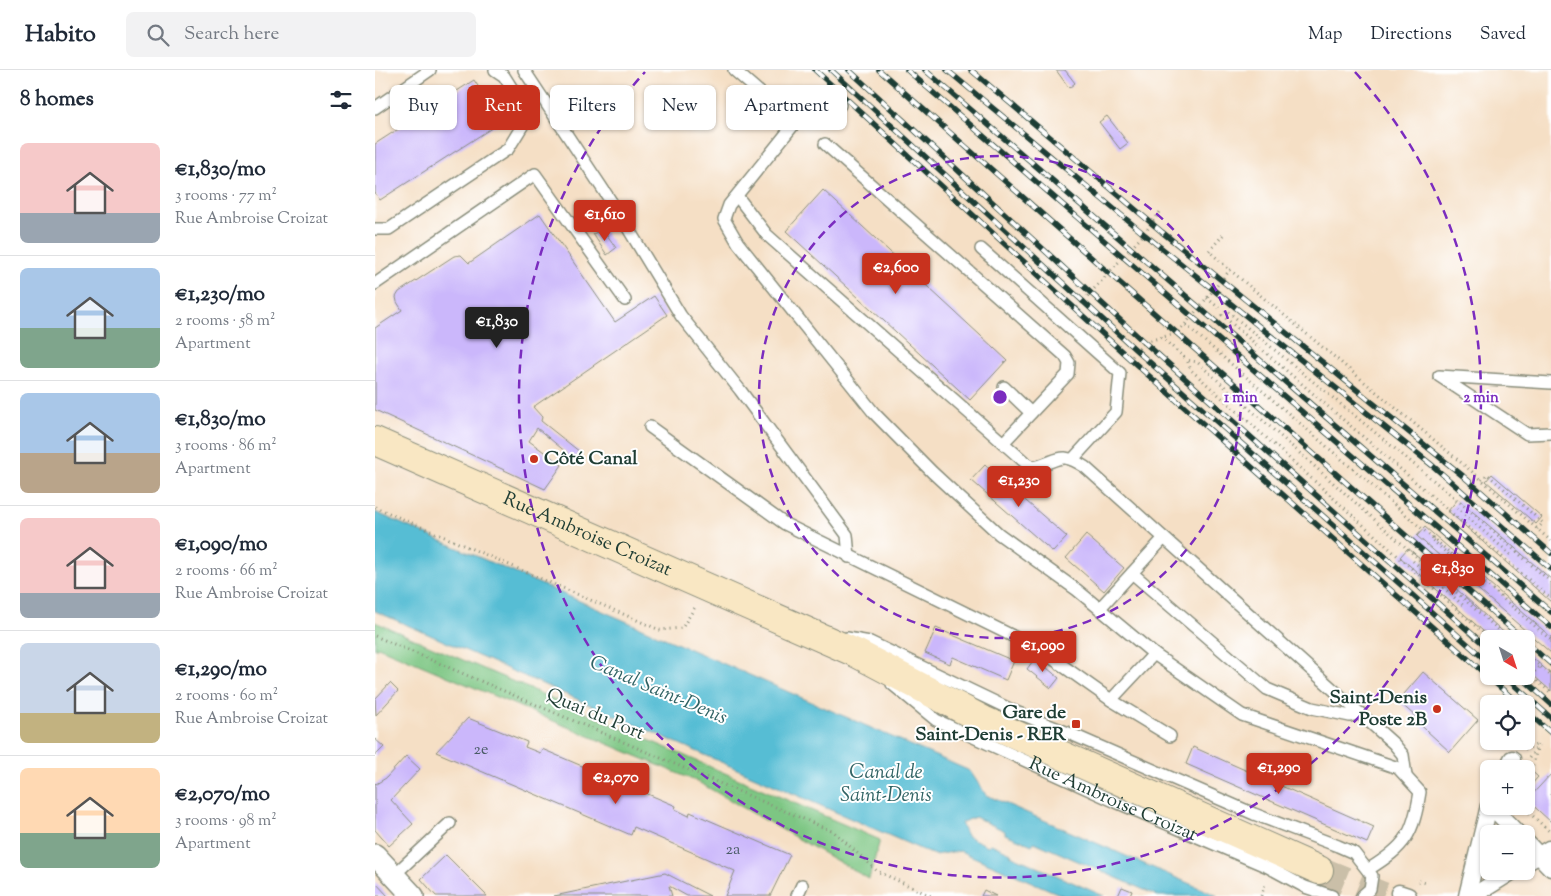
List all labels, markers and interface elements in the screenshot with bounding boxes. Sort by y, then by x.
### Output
search box [126,12,476,57]
text: Habito [25,18,96,52]
icon: search [144,21,172,49]
text: Search here [184,21,279,48]
text: Map [1308,22,1343,48]
text: Directions [1371,22,1452,48]
text: Saved [1480,22,1526,48]
text: 8 homes [20,85,94,115]
chip: Buy [390,85,457,130]
chip: Rent [467,85,540,130]
chip: Filters [550,85,634,130]
chip: New [644,85,716,130]
chip: Apartment [726,85,847,130]
icon: filters [327,86,355,114]
text: €1,830/mo [175,155,266,185]
icon: home [60,163,120,223]
text: 3 rooms · 77 m² [175,185,277,208]
pin: €1,610 [564,200,646,242]
text: €1,610 [585,204,625,227]
text: Rue Ambroise Croizat [175,208,328,231]
pin: €2,600 [855,252,937,295]
text: €2,600 [873,257,919,280]
text: €1,230/mo [175,280,265,310]
icon: home [60,288,120,348]
pin: €1,830 [456,306,538,349]
text: 2 rooms · 58 m² [175,310,275,333]
text: €1,830 [476,311,518,334]
text: Apartment [175,333,251,356]
centre of rings [991,388,1009,406]
text: 1 min [1224,388,1258,409]
text: 2 min [1463,388,1499,409]
text: €1,830/mo [175,405,266,435]
icon: home [60,413,120,473]
text: 3 rooms · 86 m² [175,435,277,458]
place label: Côté Canal [544,446,638,473]
marker: Côté Canal [528,453,540,465]
text: Apartment [175,458,251,481]
pin: €1,230 [978,466,1060,508]
text: €1,230 [998,470,1040,493]
street label: Rue Ambroise Croizat [499,486,676,584]
text: €1,090/mo [175,530,268,560]
icon: home [60,538,120,598]
pin: €1,830 [1412,554,1494,596]
text: €1,830 [1432,558,1474,581]
text: 2 rooms · 66 m² [175,560,278,583]
text: Rue Ambroise Croizat [175,583,328,606]
pin: €1,090 [1002,630,1084,673]
north arrow [1480,630,1535,685]
map controls [1480,630,1535,880]
text: €1,090 [1021,635,1065,658]
water label: Canal Saint-Denis [585,649,732,733]
text: €1,290/mo [175,655,267,685]
icon: home [60,663,120,723]
street label: Quai du Port [542,682,649,748]
text: 2 rooms · 60 m² [175,685,278,708]
place label: Saint-Denis Poste 2B [1330,685,1428,734]
button: locate [1480,695,1535,750]
place label: Gare de Saint-Denis - RER [915,700,1066,749]
marker: Saint-Denis Poste 2B [1431,703,1443,715]
text: Rue Ambroise Croizat [175,708,328,731]
marker: Gare de Saint-Denis - RER [1070,718,1082,730]
house number: 2e [474,739,488,762]
street label: Rue Ambroise Croizat [1024,750,1202,849]
pin: €1,290 [1238,752,1320,795]
text: €1,290 [1258,757,1301,780]
water label: Canal de Saint-Denis [840,759,932,811]
button: + [1480,760,1535,815]
pin: €2,070 [575,762,657,805]
text: €2,070 [593,767,639,790]
text: €2,070/mo [175,780,270,810]
icon: home [60,788,120,848]
text: 3 rooms · 98 m² [175,810,277,833]
button: − [1480,825,1535,880]
text: Apartment [175,833,251,856]
house number: 2a [726,839,741,862]

